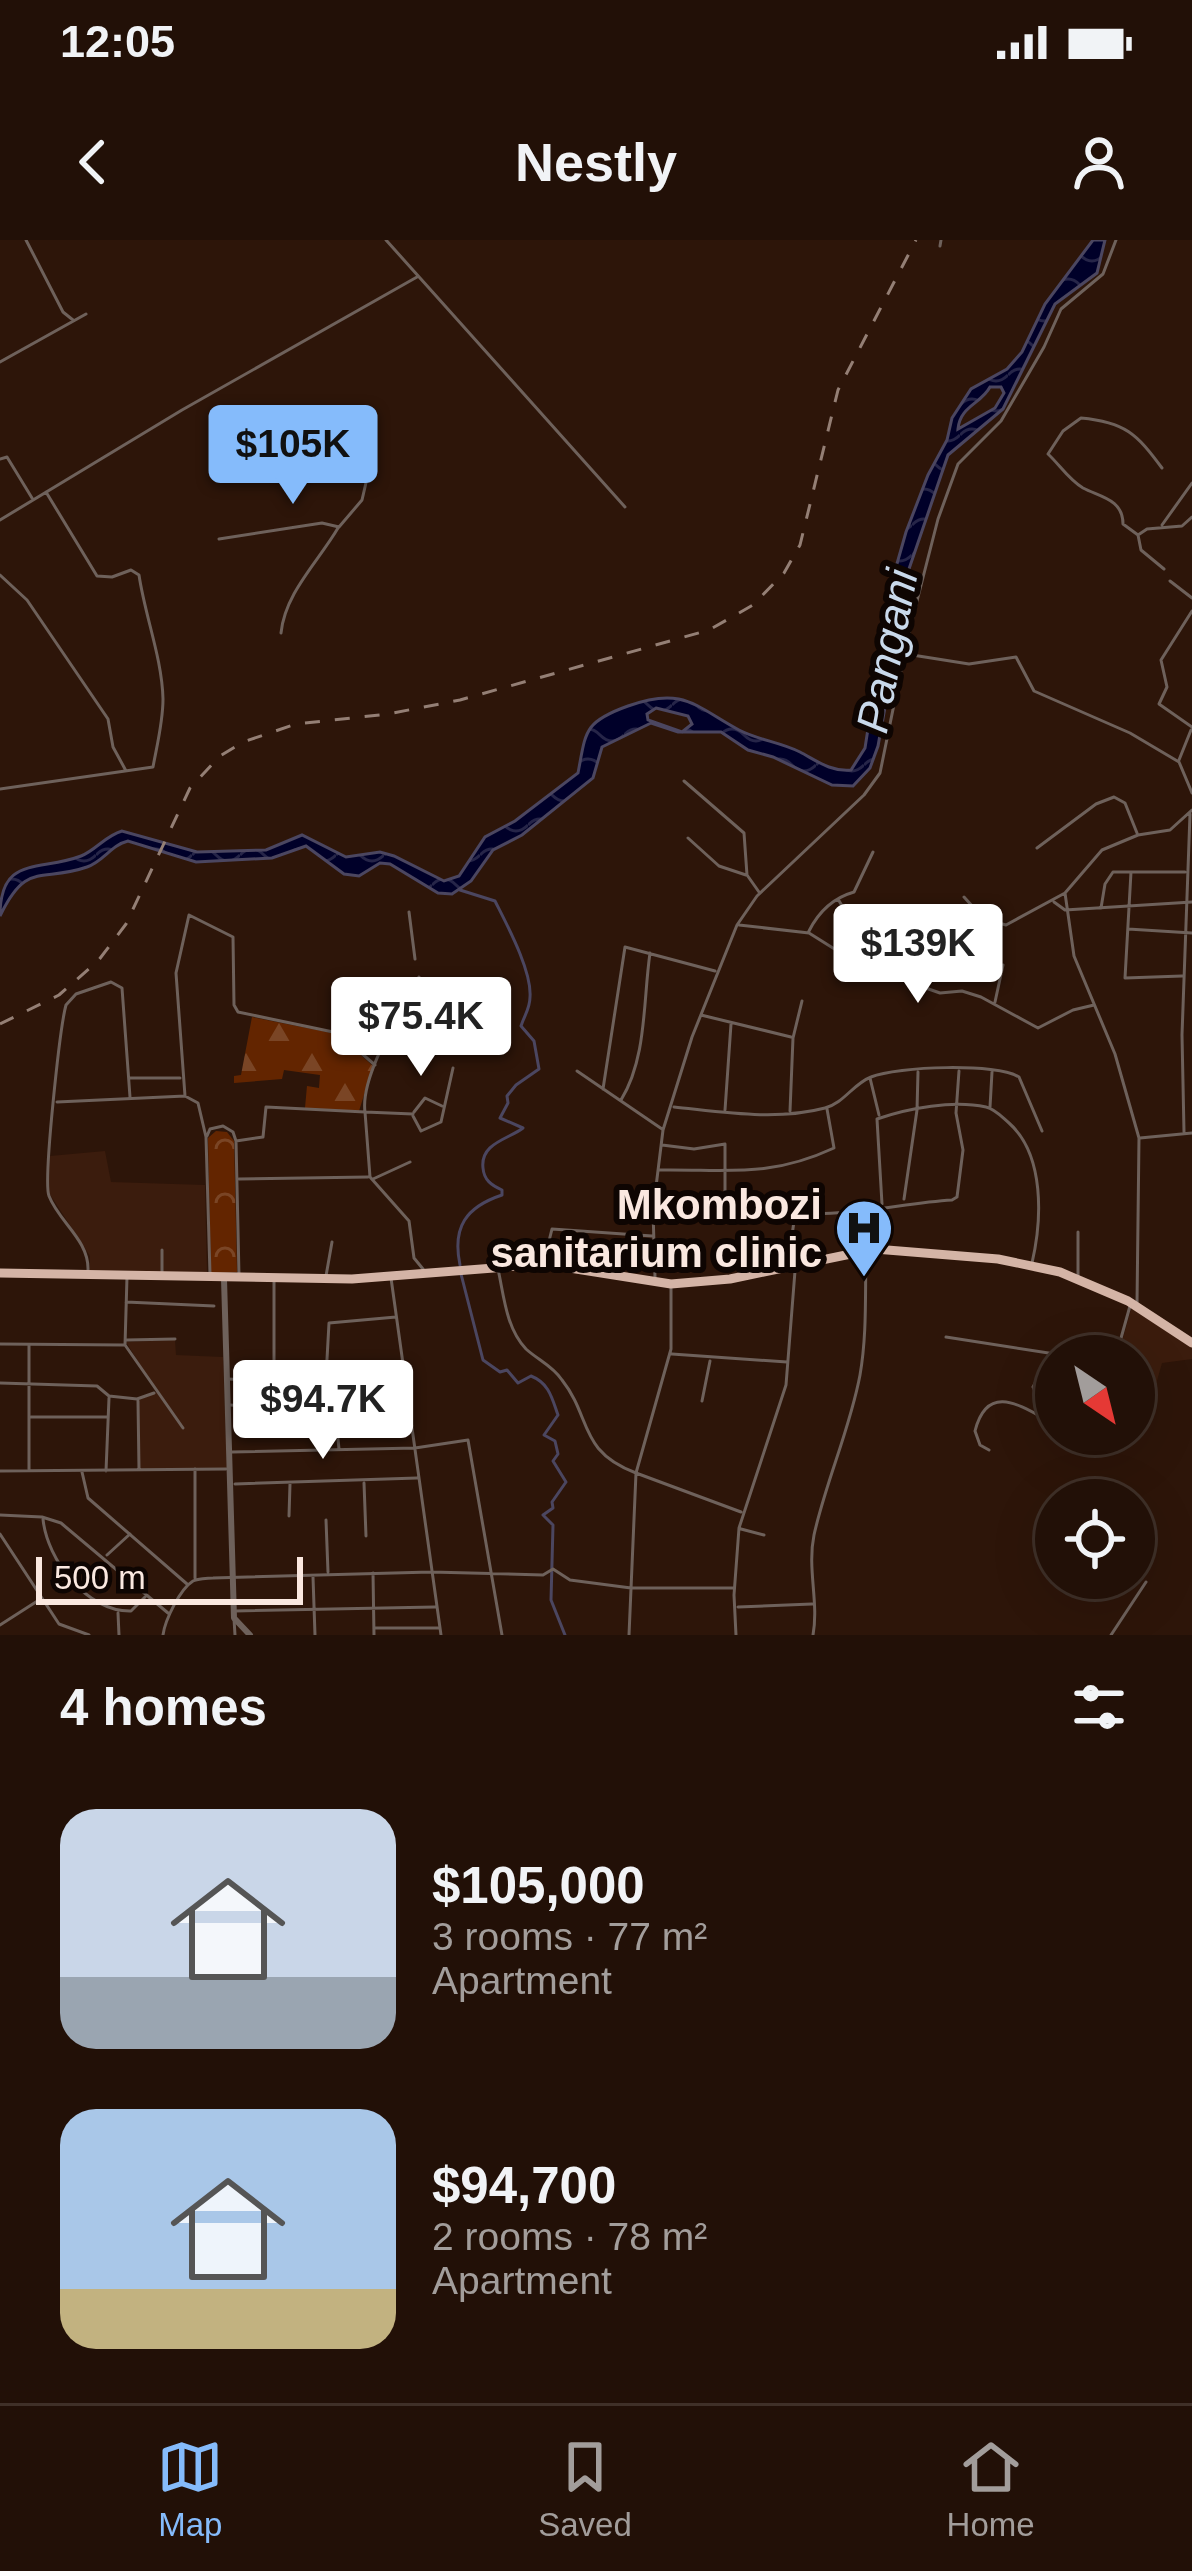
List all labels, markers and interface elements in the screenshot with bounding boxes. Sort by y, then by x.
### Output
text: 12:05 [60,16,175,67]
icon: back [60,129,126,195]
icon: person [1066,129,1132,195]
text: Nestly [515,132,677,192]
pin: $105K [209,405,377,507]
text: $105K [236,422,350,465]
water label: Pangani [846,563,928,737]
pin: $139K [834,904,1002,1006]
text: $139K [861,921,975,964]
pin: $75.4K [323,977,519,1079]
text: $75.4K [358,994,484,1037]
place label: Mkombozi sanitarium clinic [491,1181,822,1276]
hospital icon: Mkombozi sanitarium clinic [833,1197,895,1279]
north arrow [1035,1335,1155,1455]
map controls [1035,1335,1155,1599]
pin: $94.7K [225,1360,421,1462]
text: $94.7K [260,1377,386,1420]
button: locate [1035,1479,1155,1599]
scale bar [36,1551,303,1604]
text: 500 m [54,1559,146,1596]
icon: filters [1066,1674,1132,1740]
text: 4 homes [60,1679,267,1736]
icon: home [156,1857,300,2001]
text: $105,000 [432,1857,645,1914]
text: 3 rooms · 77 m² [432,1915,707,1958]
text: Apartment [432,1959,612,2002]
icon: home [156,2157,300,2301]
text: $94,700 [432,2157,616,2214]
text: 2 rooms · 78 m² [432,2215,707,2258]
text: Apartment [432,2259,612,2302]
tab: Map [157,2434,223,2544]
tab: Saved [538,2434,632,2544]
tab: Home [947,2434,1035,2544]

